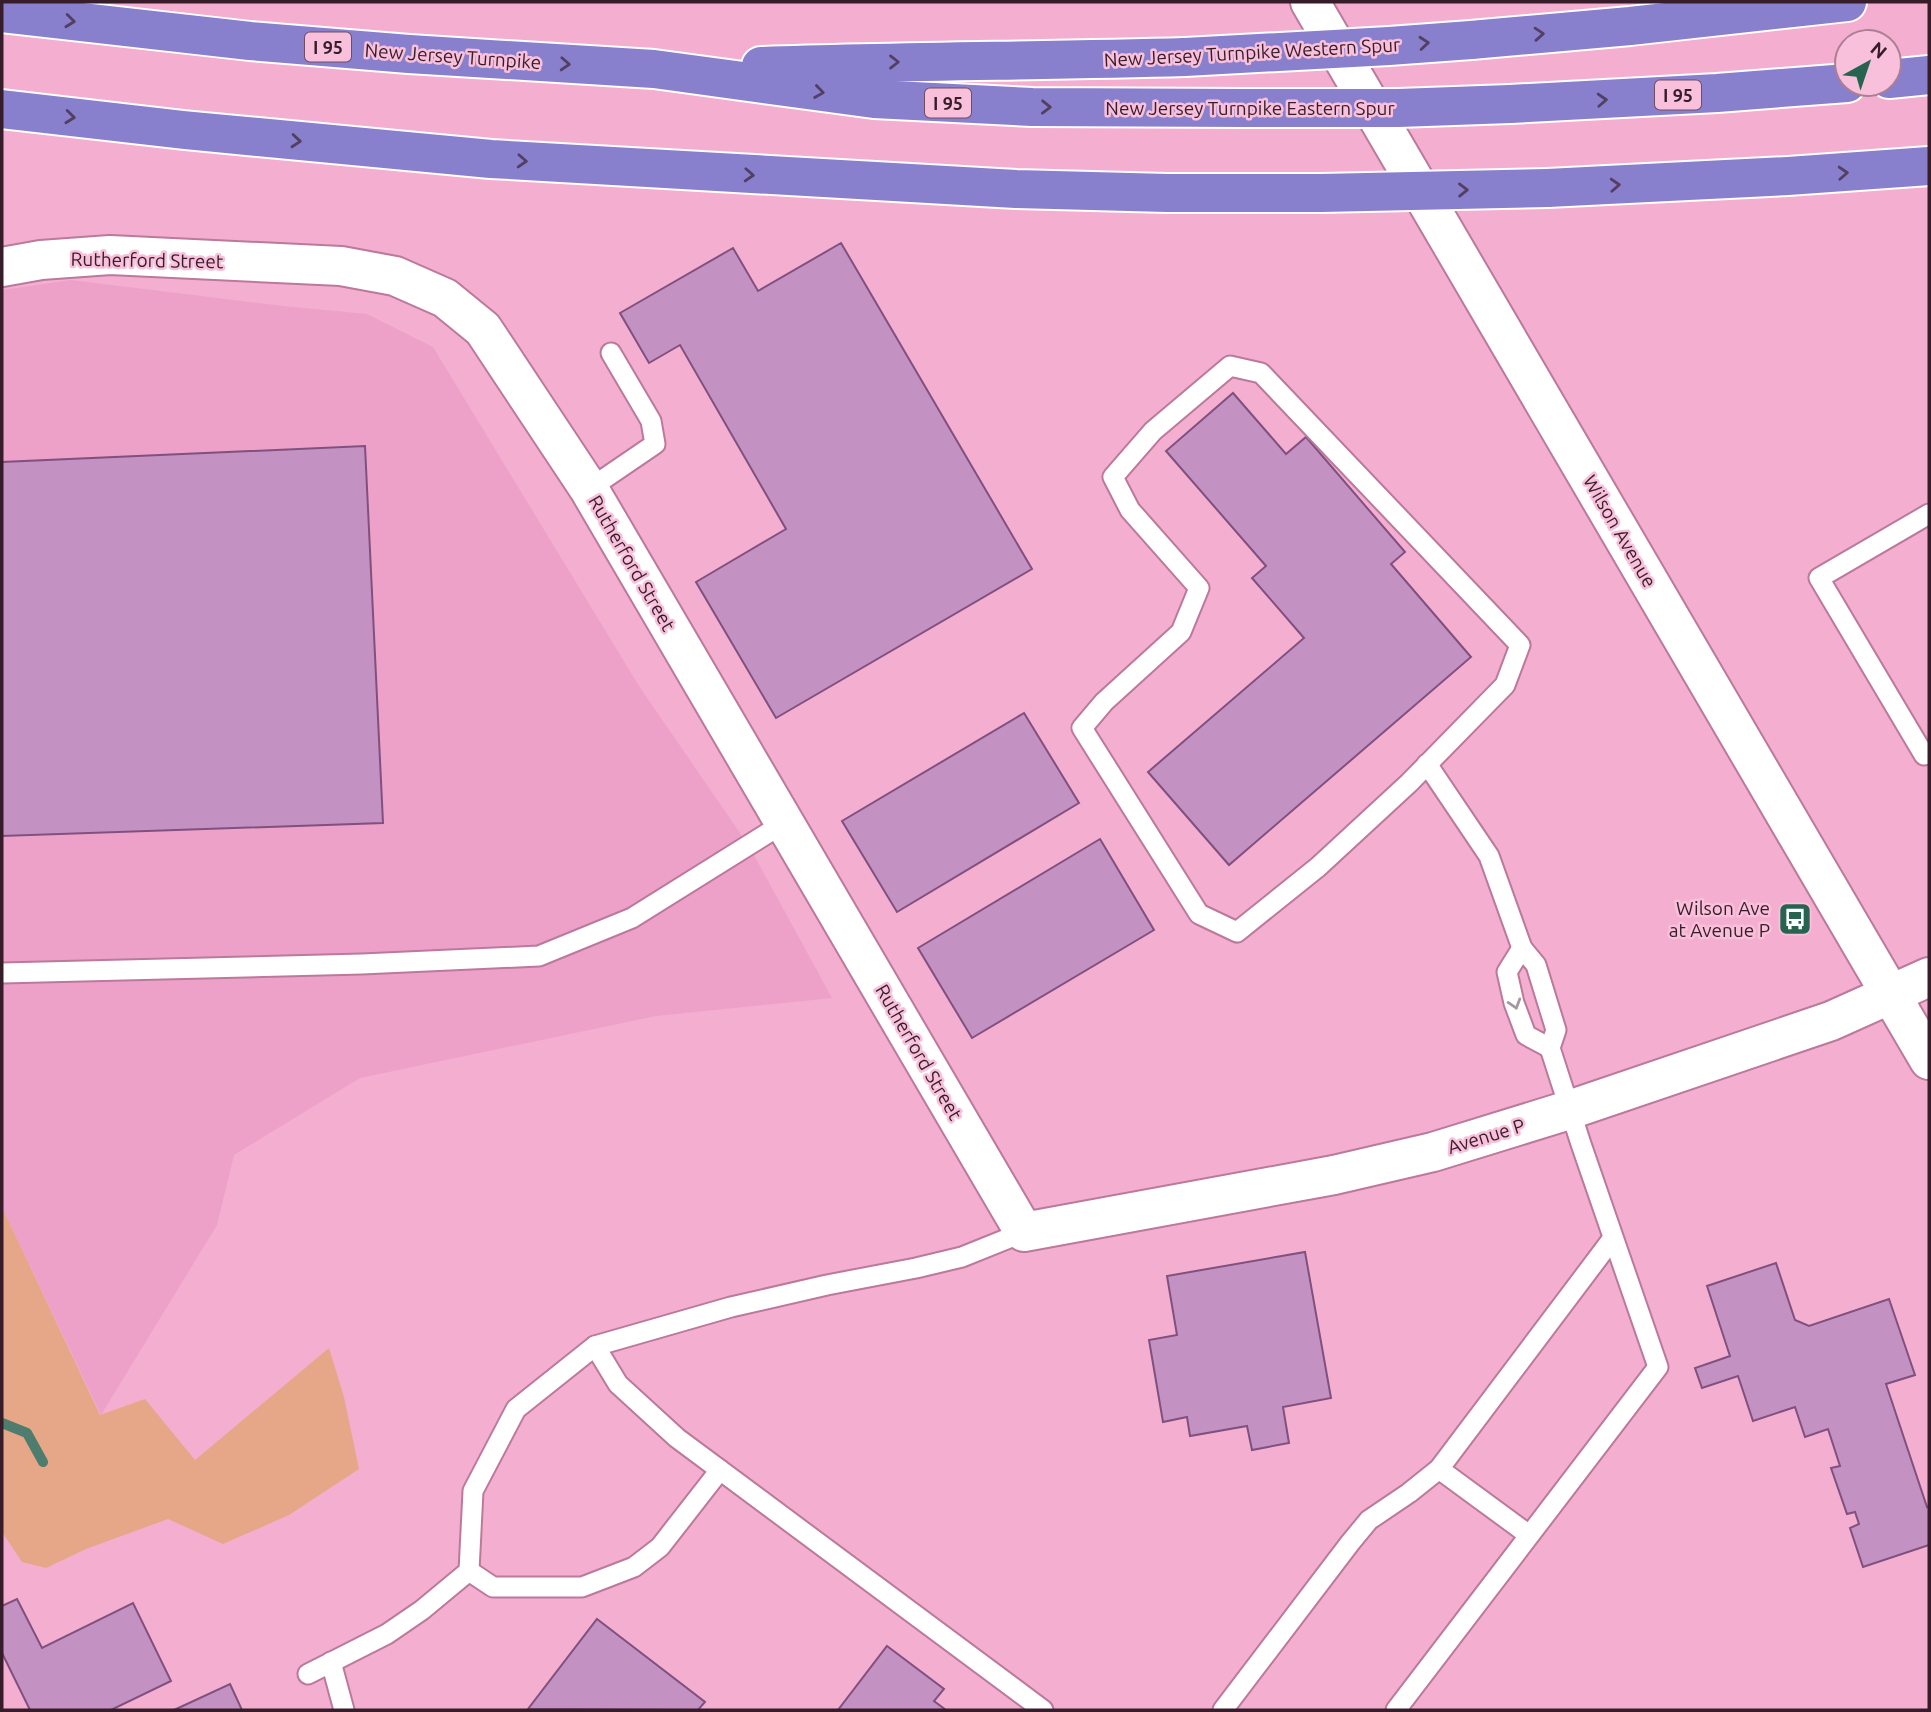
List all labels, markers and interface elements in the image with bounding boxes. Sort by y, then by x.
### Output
one-way arrow [64,14,75,29]
one-way arrow [1534,27,1545,42]
north arrow [1833,28,1903,98]
road number: I 95 [305,32,351,62]
street label: New Jersey Turnpike Western Spur [1103,33,1401,71]
one-way arrow [1419,36,1430,51]
text: N [1866,37,1891,63]
street label: New Jersey Turnpike [364,39,542,73]
one-way arrow [889,54,900,70]
one-way arrow [559,56,570,71]
road number: I 95 [1655,80,1701,110]
one-way arrow [813,84,825,99]
road number: I 95 [925,88,971,118]
one-way arrow [1597,92,1608,107]
street label: New Jersey Turnpike Eastern Spur [1105,97,1395,119]
one-way arrow [1041,99,1052,115]
one-way arrow [64,109,75,124]
one-way arrow [291,133,302,148]
one-way arrow [517,153,528,168]
one-way arrow [1837,166,1848,181]
one-way arrow [744,167,755,182]
one-way arrow [1610,177,1621,192]
one-way arrow [1458,183,1469,198]
street label: Rutherford Street [70,248,224,272]
street label: Wilson Avenue [1579,471,1661,591]
street label: Rutherford Street [584,491,680,635]
place label: Wilson Ave at Avenue P [1669,897,1770,941]
bus stop icon: Wilson Ave at Avenue P [1776,900,1814,938]
street label: Rutherford Street [871,980,967,1124]
one-way arrow [1507,997,1522,1009]
street label: Avenue P [1445,1114,1527,1158]

